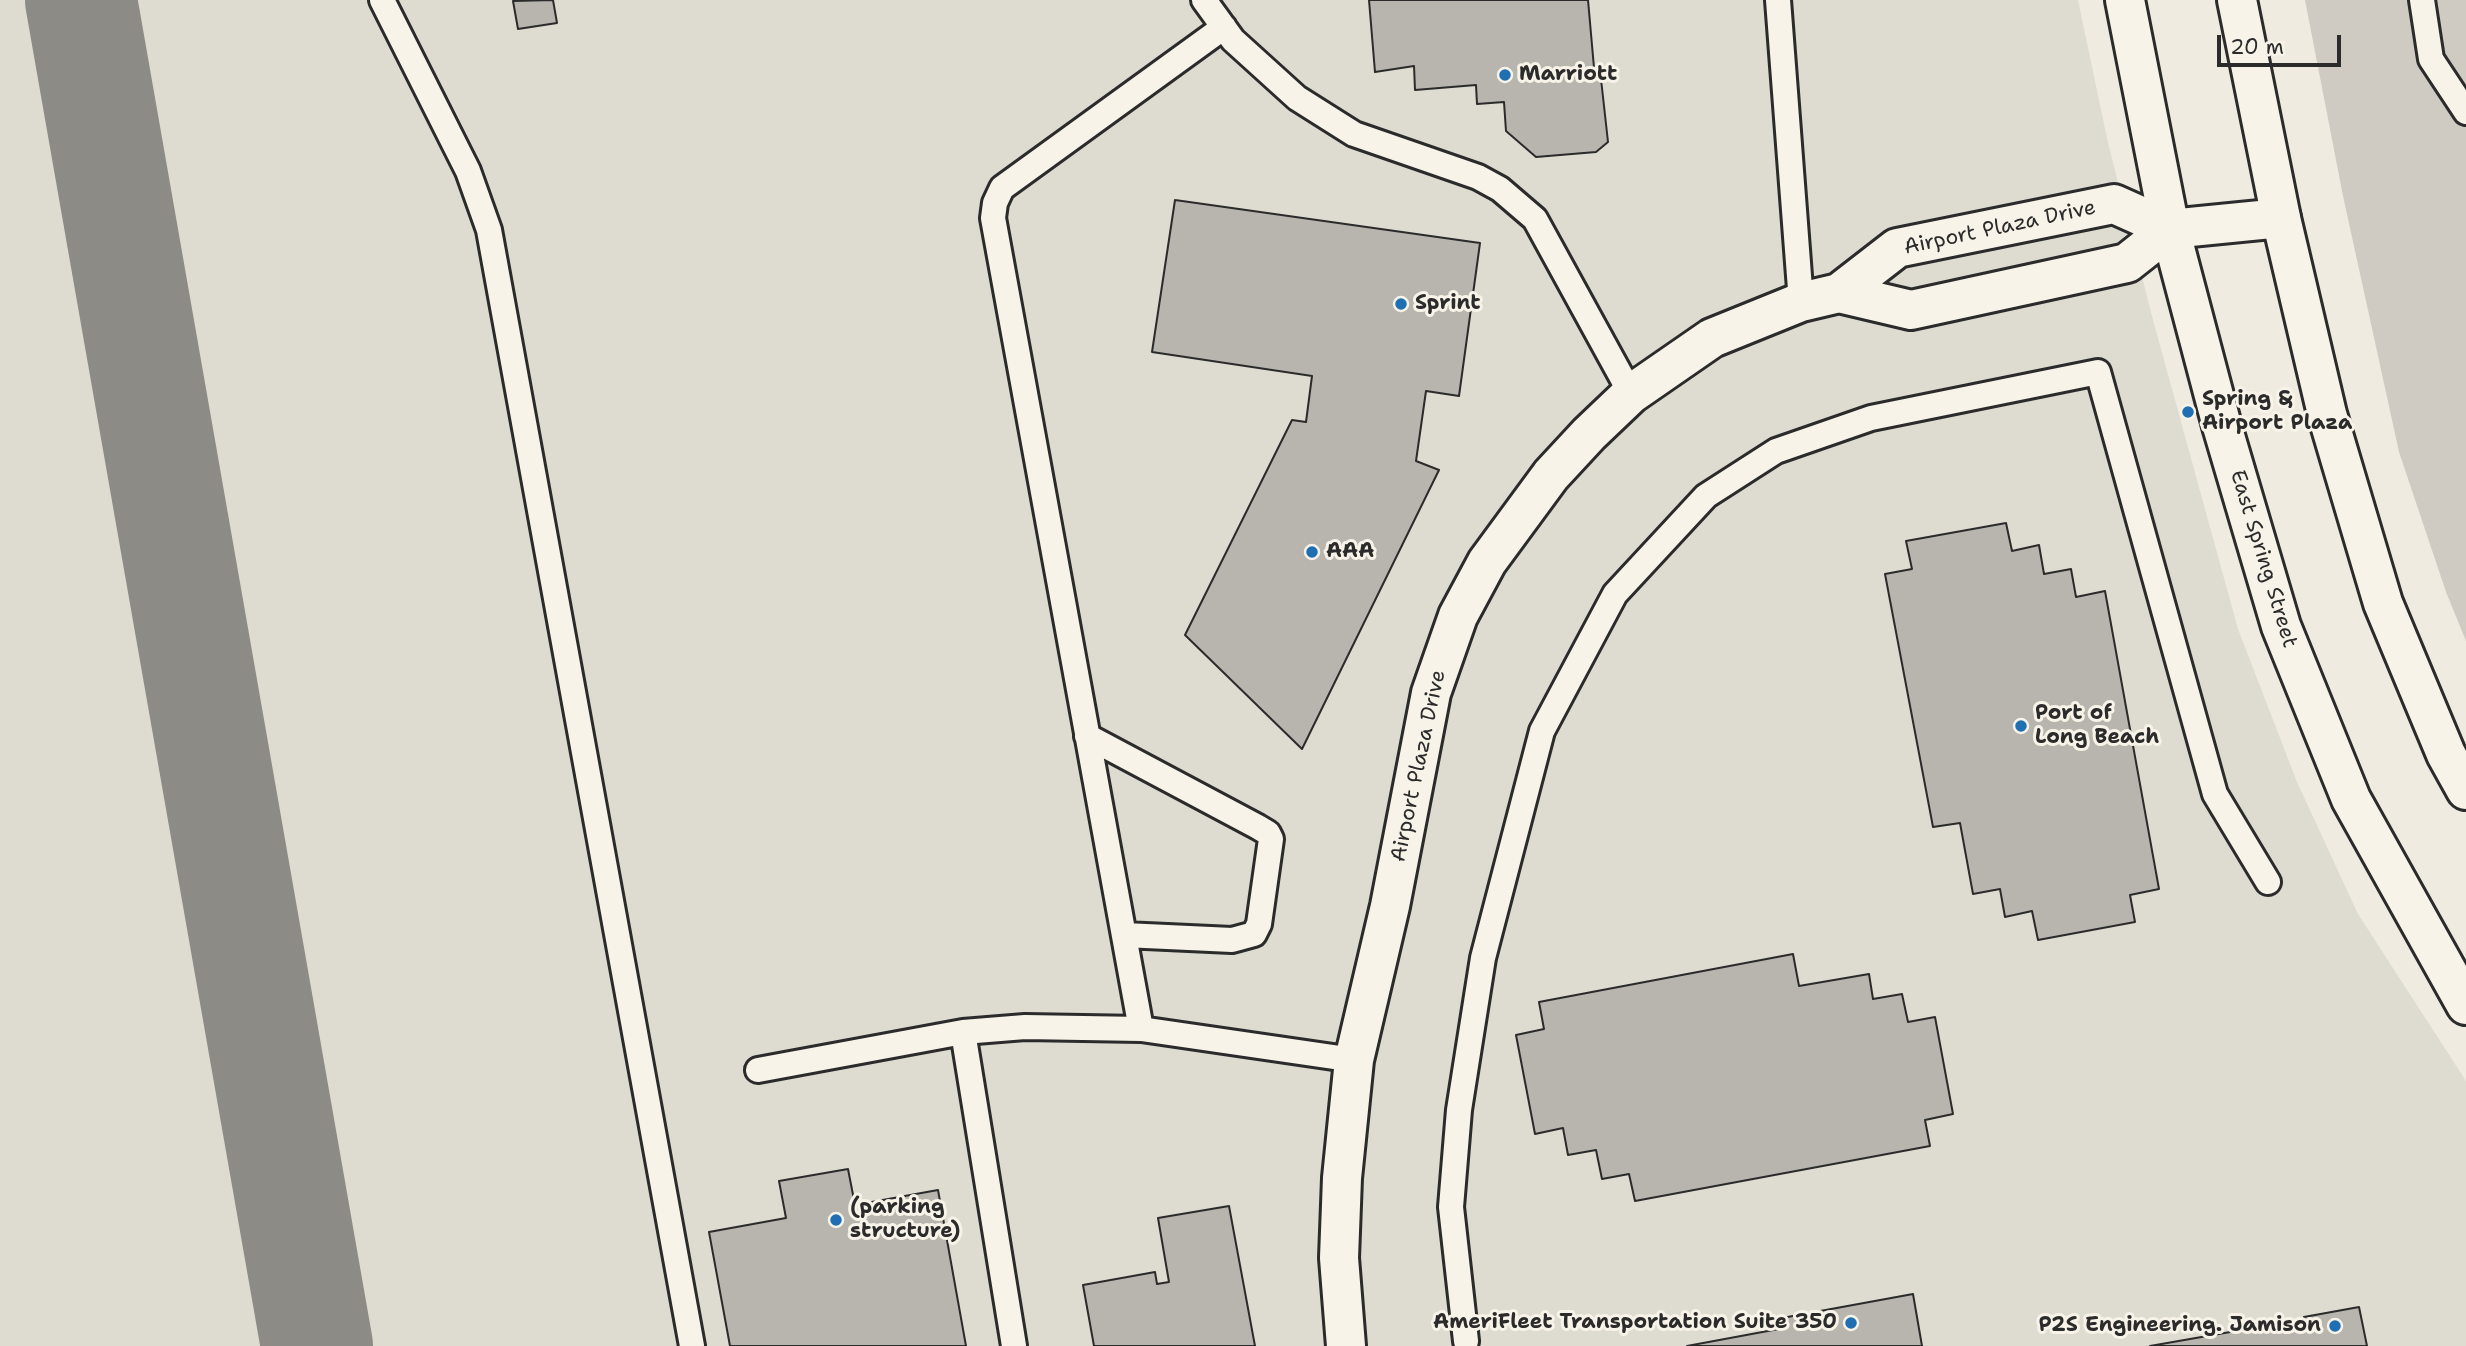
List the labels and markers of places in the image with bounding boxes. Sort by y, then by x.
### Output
place label: Marriott [1519,62,1617,88]
marker: Marriott [1497,67,1513,83]
place label: Sprint [1415,291,1480,317]
marker: Sprint [1393,296,1409,312]
place label: Spring & Airport Plaza [2202,387,2352,437]
marker: Spring & Airport Plaza [2180,404,2196,420]
place label: AAA [1326,539,1374,565]
marker: AAA [1304,544,1320,560]
place label: Port of Long Beach [2035,701,2159,751]
marker: Port of Long Beach [2013,718,2029,734]
place label: (parking structure) [850,1195,960,1245]
marker: (parking structure) [828,1212,844,1228]
place label: AmeriFleet Transportation Suite 350 [1433,1310,1837,1336]
place label: P2S Engineering. Jamison [2039,1313,2321,1339]
marker: AmeriFleet Transportation Suite 350 [1843,1315,1859,1331]
marker: P2S Engineering. Jamison [2327,1318,2343,1334]

